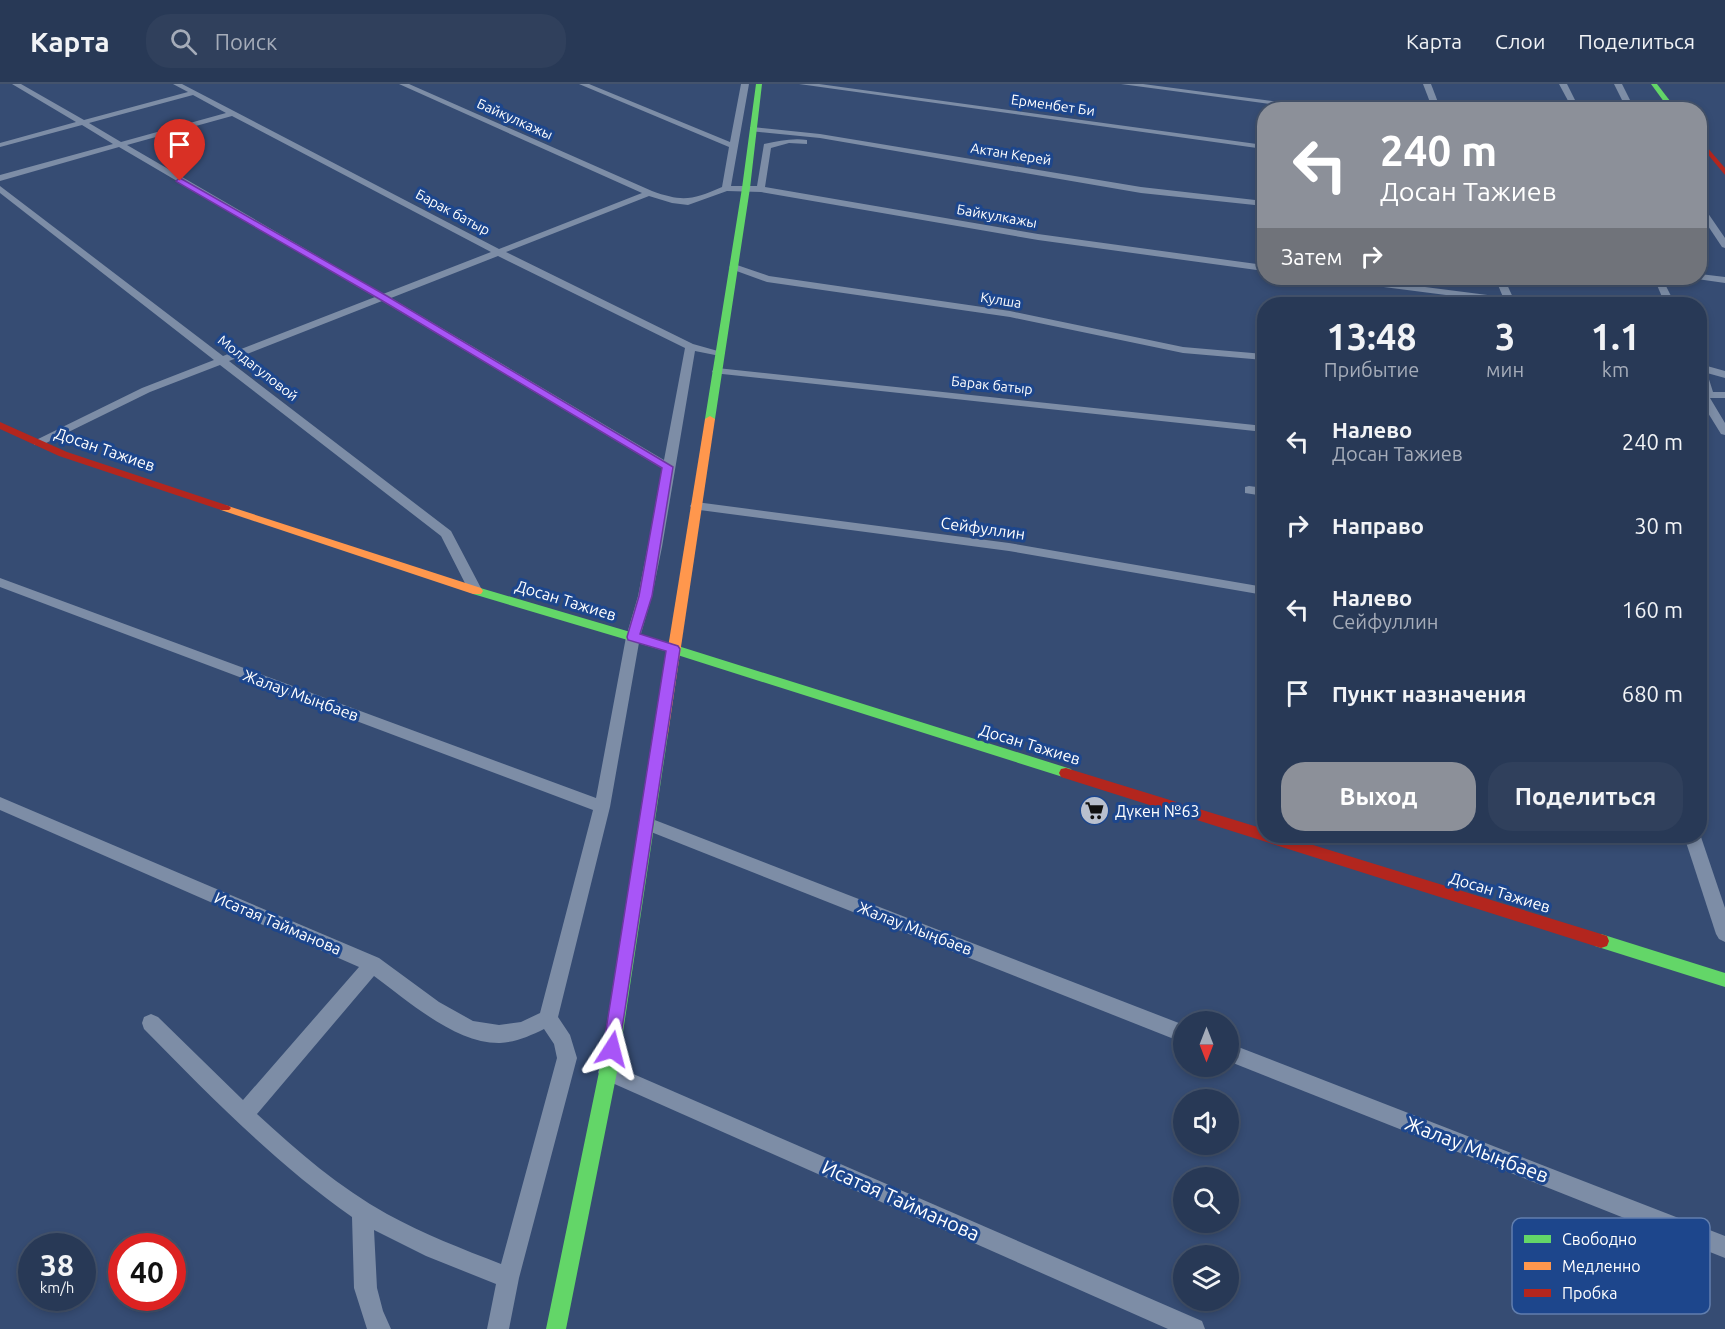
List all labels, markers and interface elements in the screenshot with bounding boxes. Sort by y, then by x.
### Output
search box [146,14,566,68]
icon: search [167,25,200,58]
text: Карта [30,26,110,57]
text: Поиск [215,29,277,54]
text: Карта [1406,29,1462,53]
text: Слои [1495,29,1545,53]
text: Поделиться [1578,29,1695,53]
street label: Ерменбет Би [1010,91,1096,119]
street label: Байкулкажы [475,95,555,143]
pin [154,119,205,181]
icon: left [1281,126,1359,204]
text: 240 m [1380,127,1497,174]
icon: arrive [163,128,196,161]
street label: Актан Керей [970,140,1052,168]
text: Досан Тажиев [1380,176,1557,206]
street label: Барак батыр [413,186,493,238]
street label: Байкулкажы [956,201,1038,231]
icon: right [1355,240,1388,273]
text: Затем [1281,244,1343,269]
street label: Кулша [979,289,1023,311]
text: 13:48 [1326,316,1417,357]
text: 3 [1495,316,1515,357]
text: 1.1 [1591,316,1640,357]
street label: Молдагуловой [215,332,301,404]
text: Прибытие [1324,358,1419,381]
text: мин [1486,358,1524,381]
text: km [1602,358,1629,381]
street label: Барак батыр [950,373,1034,397]
text: Налево [1332,417,1412,442]
street label: Досан Тажиев [53,423,157,475]
icon: left [1281,425,1314,458]
text: 240 m [1622,429,1683,454]
text: Досан Тажиев [1332,442,1463,465]
icon: right [1281,509,1314,542]
street label: Сейфуллин [940,513,1026,543]
text: Направо [1332,513,1424,538]
text: 30 m [1634,513,1683,538]
street label: Досан Тажиев [513,576,619,624]
text: Налево [1332,585,1412,610]
icon: left [1281,593,1314,626]
text: 160 m [1622,597,1683,622]
text: Сейфуллин [1332,610,1439,633]
street label: Жалау Мыңбаев [241,666,361,724]
icon: arrive [1281,677,1314,710]
text: Пункт назначения [1332,681,1526,706]
text: 680 m [1622,681,1683,706]
street label: Досан Тажиев [977,720,1083,768]
button: Выход [1281,762,1476,831]
button: Поделиться [1488,762,1683,831]
supermarket icon: Дүкен №63 [1078,795,1110,827]
place label: Дүкен №63 [1115,802,1199,820]
street label: Досан Тажиев [1447,868,1553,916]
street label: Исатая Тайманова [212,888,344,958]
street label: Жалау Мыңбаев [855,898,975,958]
north arrow [1173,1011,1239,1077]
map controls [1173,1011,1239,1311]
position arrow [580,1017,644,1081]
button: sound [1173,1089,1239,1155]
street label: Жалау Мыңбаев [1402,1111,1552,1187]
street label: Исатая Тайманова [819,1155,983,1245]
button: search [1173,1167,1239,1233]
legend [1512,1218,1710,1314]
text: Свободно [1562,1230,1637,1248]
speed limit sign: 40 [108,1233,186,1311]
button: layers [1173,1245,1239,1311]
text: 38 [40,1248,74,1282]
text: Медленно [1562,1257,1641,1275]
text: km/h [40,1279,74,1296]
text: Пробка [1562,1284,1618,1302]

